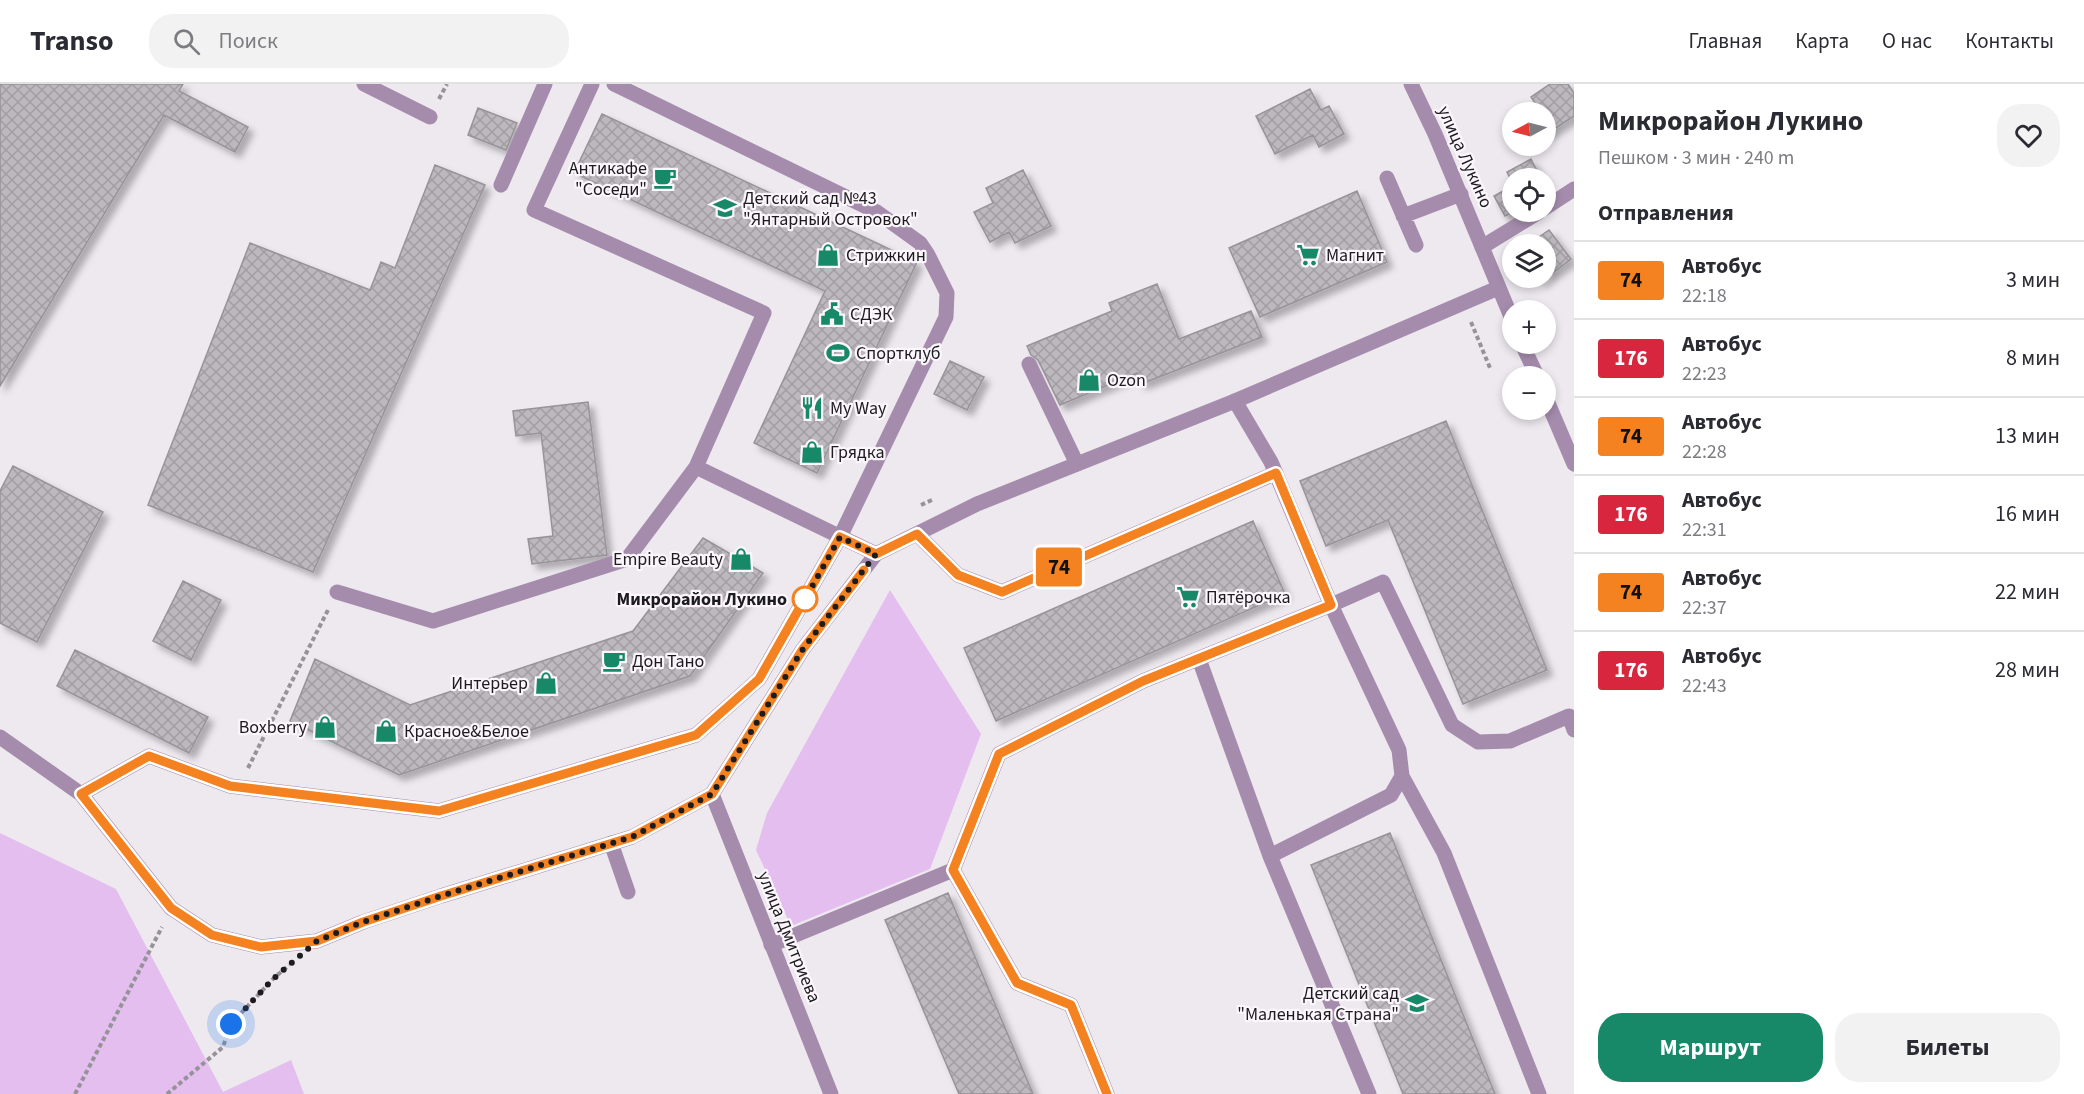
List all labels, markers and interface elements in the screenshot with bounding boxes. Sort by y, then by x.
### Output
search box [149,14,569,68]
text: Transo [30,21,113,61]
icon: search [170,25,203,58]
text: Поиск [218,25,278,57]
text: Главная [1689,26,1762,56]
text: Карта [1795,26,1849,56]
text: О нас [1882,26,1932,56]
text: Контакты [1965,26,2054,56]
text: Микрорайон Лукино [1598,101,1863,141]
street label: улица Лукино [1431,102,1499,212]
north arrow [1502,102,1556,156]
map controls [1502,102,1556,420]
button: heart [1997,104,2060,167]
text: Пешком · 3 мин · 240 m [1598,144,1794,172]
place label: Антикафе "Соседи" [569,156,647,202]
cafe icon: Антикафе "Соседи" [652,165,678,191]
button: locate [1502,168,1556,222]
place label: Детский сад №43 "Янтарный Островок" [743,186,918,232]
school or university icon: Детский сад №43 "Янтарный Островок" [712,195,738,221]
text: Отправления [1598,197,1734,229]
button: layers [1502,234,1556,288]
shop icon: Стрижкин [815,242,841,268]
supermarket icon: Магнит [1295,242,1321,268]
place label: Стрижкин [846,243,926,268]
place label: Магнит [1326,243,1384,268]
text: Автобус [1682,250,1762,282]
text: 3 мин [2006,264,2060,296]
text: 74 [1620,265,1642,295]
text: 22:18 [1682,282,1727,310]
button: + [1502,300,1556,354]
public building icon: СДЭК [819,301,845,327]
place label: СДЭК [850,302,893,327]
text: Автобус [1682,328,1762,360]
sports icon: Спортклуб [825,340,851,366]
place label: Спортклуб [856,341,941,366]
text: 8 мин [2006,342,2060,374]
text: 176 [1614,343,1648,373]
text: 22:23 [1682,360,1727,388]
button: − [1502,366,1556,420]
shop icon: Ozon [1076,367,1102,393]
place label: Ozon [1107,368,1146,393]
restaurant icon: My Way [799,395,825,421]
place label: My Way [830,396,887,421]
text: Автобус [1682,406,1762,438]
text: 13 мин [1995,420,2060,452]
text: 74 [1620,421,1642,451]
text: 22:28 [1682,438,1727,466]
shop icon: Грядка [799,439,825,465]
place label: Грядка [830,440,885,465]
text: Автобус [1682,484,1762,516]
text: 16 мин [1995,498,2060,530]
text: 176 [1614,499,1648,529]
text: 22:31 [1682,516,1727,544]
shop icon: Empire Beauty [728,546,754,572]
place label: Empire Beauty [613,547,724,572]
line badge: 74 [1032,548,1086,586]
text: 74 [1048,552,1070,582]
text: Автобус [1682,562,1762,594]
text: 22 мин [1995,576,2060,608]
text: 74 [1620,577,1642,607]
supermarket icon: Пятёрочка [1175,584,1201,610]
place label: Пятёрочка [1206,585,1291,610]
marker: Микрорайон Лукино [792,586,818,612]
place label: Микрорайон Лукино [616,587,787,612]
text: 22:37 [1682,594,1727,622]
text: Автобус [1682,640,1762,672]
cafe icon: Дон Тано [601,648,627,674]
place label: Дон Тано [632,649,704,674]
text: 28 мин [1995,654,2060,686]
text: 176 [1614,655,1648,685]
shop icon: Интерьер [533,670,559,696]
place label: Интерьер [451,671,528,696]
text: 22:43 [1682,672,1727,700]
shop icon: Boxberry [312,714,338,740]
place label: Boxberry [239,715,308,740]
shop icon: Красное&Белое [373,718,399,744]
place label: Красное&Белое [404,719,529,744]
street label: улица Дмитриева [751,868,827,1006]
place label: Детский сад "Маленькая Страна" [1237,981,1399,1027]
school or university icon: Детский сад "Маленькая Страна" [1404,990,1430,1016]
your location [216,1009,246,1039]
button: Маршрут [1598,1013,1823,1082]
button: Билеты [1835,1013,2060,1082]

